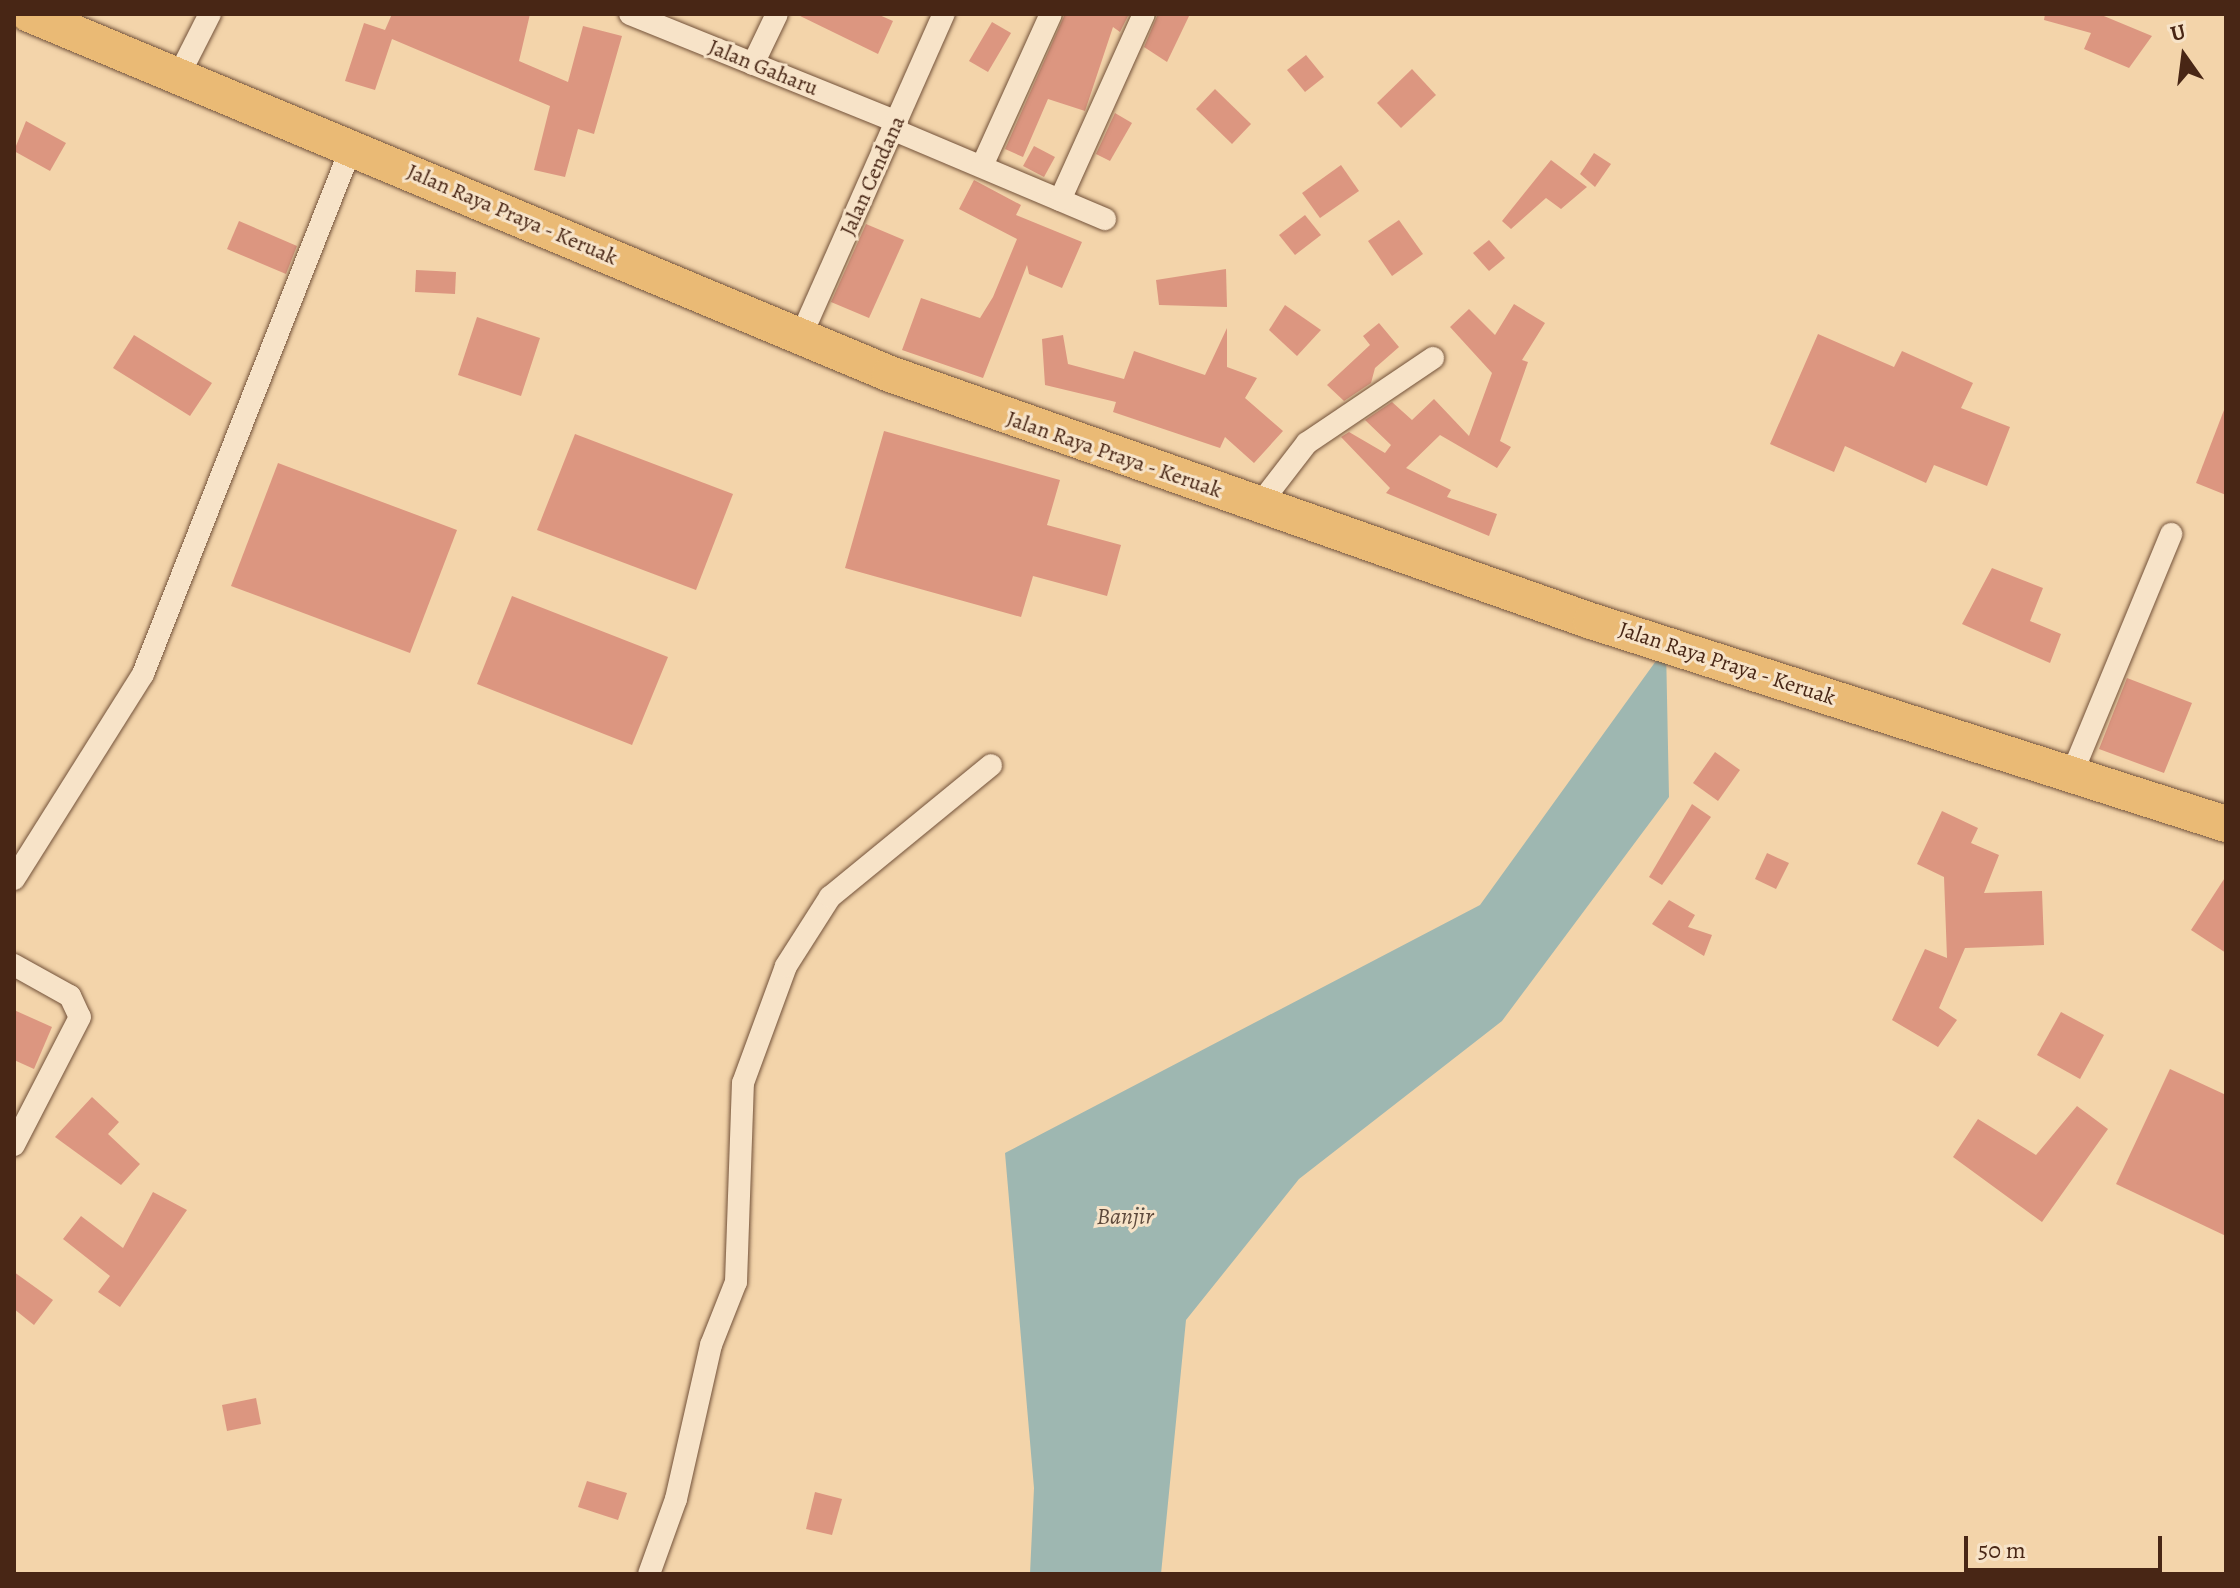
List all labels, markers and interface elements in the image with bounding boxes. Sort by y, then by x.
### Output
north arrow [2144,16,2224,96]
text: U [2168,16,2189,49]
street label: Jalan Gaharu [704,34,822,102]
street label: Jalan Cendana [835,112,911,240]
street label: Jalan Raya Praya - Keruak [402,159,622,271]
street label: Jalan Raya Praya - Keruak [1002,406,1226,504]
street label: Jalan Raya Praya - Keruak [1615,616,1839,712]
water label: Banjir [1097,1203,1153,1231]
scale bar [1968,1520,2166,1570]
text: 50 m [1978,1534,2026,1566]

